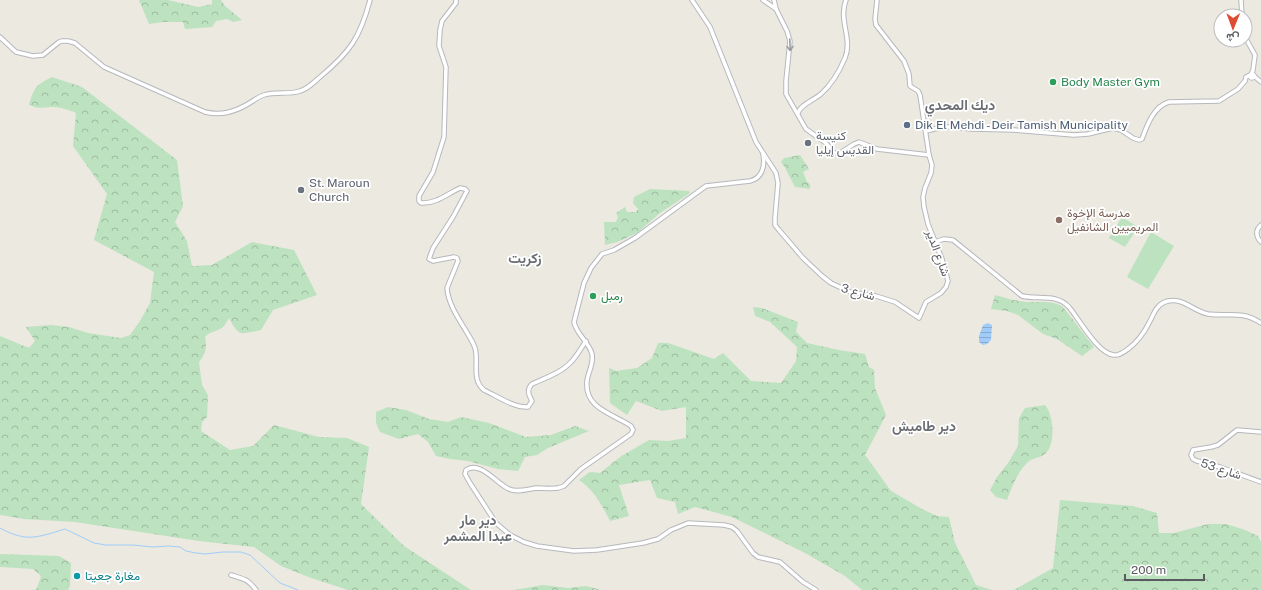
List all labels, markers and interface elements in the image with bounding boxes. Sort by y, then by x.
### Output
north arrow [1213,8,1253,48]
text: ش [1226,31,1240,44]
one-way arrow [786,38,793,51]
place label: Body Master Gym [1061,75,1160,89]
marker: Body Master Gym [1048,77,1058,87]
district label: ديك المحدي [925,97,995,117]
place label: Dik El Mehdi - Deir Tamish Municipality [915,118,1128,132]
marker: Dik El Mehdi - Deir Tamish Municipality [902,120,912,130]
place label: كنيسة القديس إيليا [816,129,874,158]
marker: كنيسة القديس إيليا [803,138,813,148]
place label: St. Maroun Church [309,176,370,204]
marker: St. Maroun Church [296,185,306,195]
place label: مدرسة الإخوة المريميين الشانفيل [1067,206,1158,235]
marker: مدرسة الإخوة المريميين الشانفيل [1054,215,1064,225]
street label: شارع الدير [921,227,953,279]
district label: زكريت [508,250,542,267]
street label: شارع 3 [839,281,877,305]
place label: رمبل [601,289,623,304]
marker: رمبل [588,291,598,301]
district label: دير طاميش [892,418,956,435]
street label: شارع 53 [1198,456,1243,484]
district label: دير مار عبدا المشمر [443,512,512,545]
scale bar [1125,556,1204,582]
text: 200 m [1131,563,1166,577]
place label: مغارة جعيتا [85,569,140,584]
marker: مغارة جعيتا [72,571,82,581]

